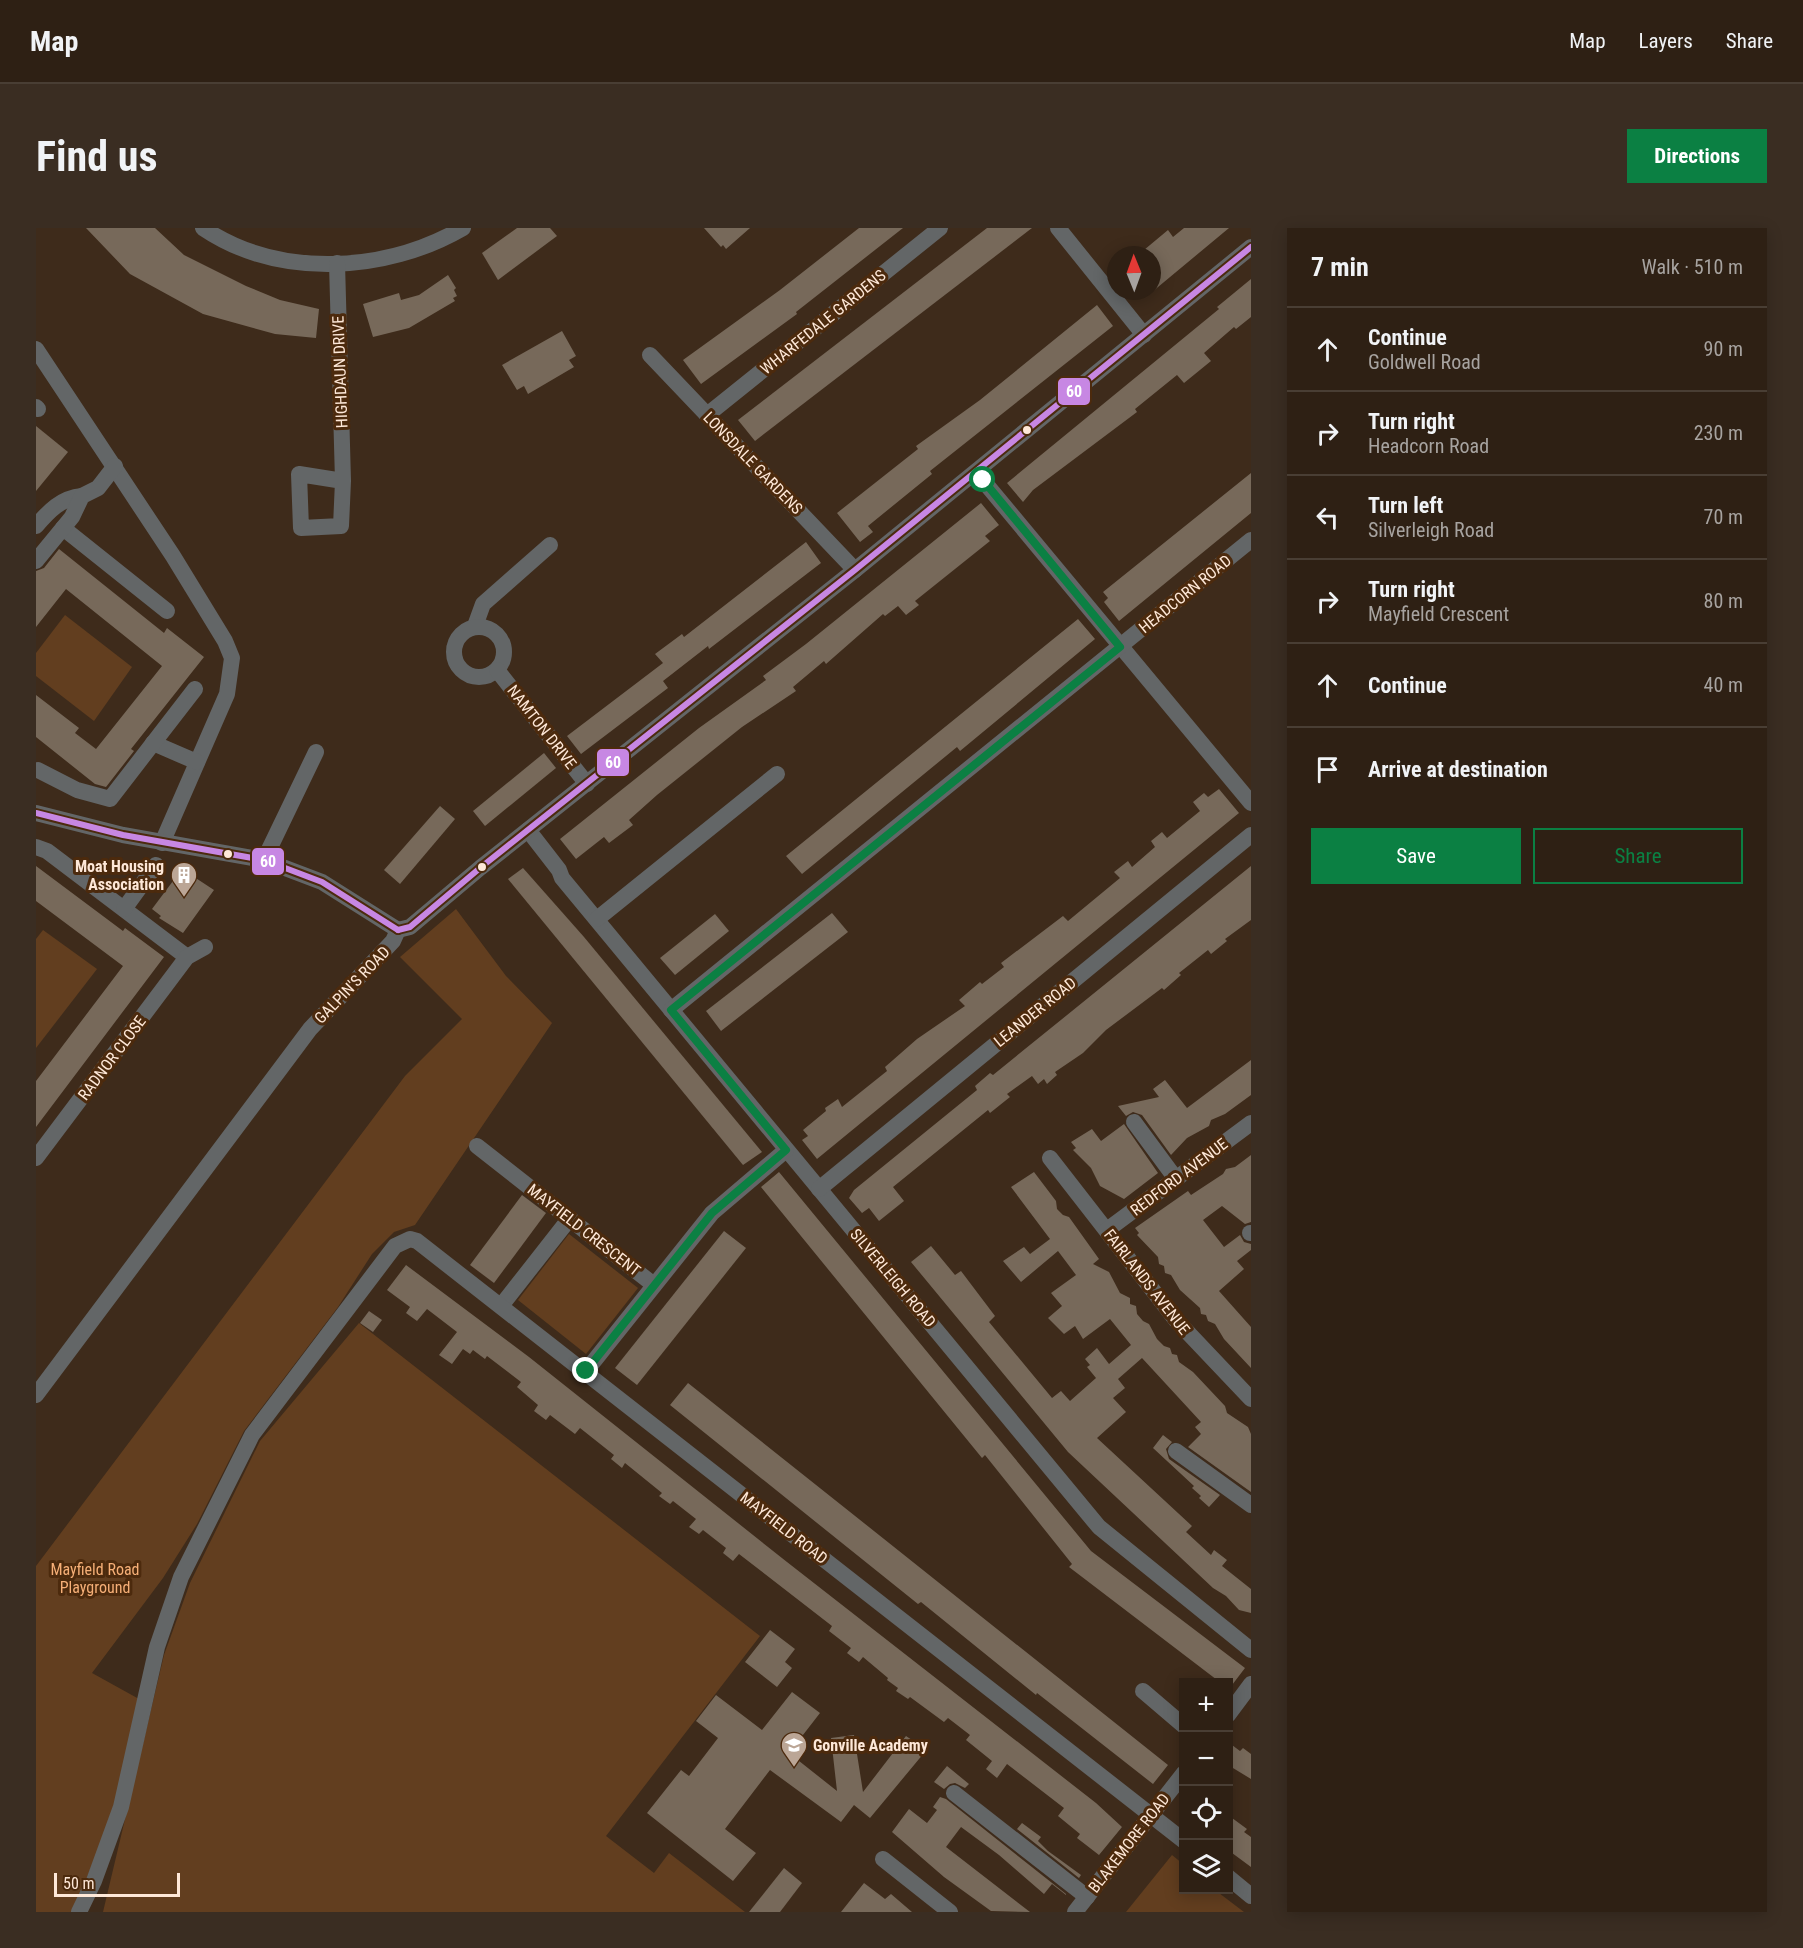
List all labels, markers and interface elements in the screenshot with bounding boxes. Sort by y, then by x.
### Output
text: Map [30,25,78,58]
text: Map [1569,29,1606,53]
text: Layers [1639,29,1693,53]
text: Share [1726,29,1773,53]
button: Directions [1627,129,1767,183]
text: Find us [36,132,157,181]
north arrow [1107,246,1161,300]
text: 7 min [1311,252,1369,282]
text: Walk · 510 m [1642,255,1743,279]
street label: WHARFEDALE GARDENS [757,266,889,378]
street label: HIGHDAUN DRIVE [329,315,351,429]
text: Continue [1368,325,1447,350]
icon: ahead [1311,333,1344,366]
text: 90 m [1704,337,1743,361]
text: Goldwell Road [1368,350,1481,374]
line badge: 60 [1057,377,1091,406]
text: 60 [1066,382,1082,401]
street label: LONSDALE GARDENS [699,408,807,518]
text: Turn right [1368,409,1455,434]
icon: right [1311,417,1344,450]
text: 230 m [1694,421,1743,445]
unlabelled marker [1021,424,1033,436]
text: Headcorn Road [1368,434,1489,458]
route start [969,466,995,492]
text: Turn left [1368,493,1443,518]
icon: left [1311,501,1344,534]
text: 70 m [1704,505,1743,529]
text: Silverleigh Road [1368,518,1494,542]
street label: HEADCORN ROAD [1135,551,1235,637]
text: Turn right [1368,577,1455,602]
icon: right [1311,585,1344,618]
text: 80 m [1704,589,1743,613]
text: Mayfield Crescent [1368,602,1509,626]
icon: ahead [1311,669,1344,702]
text: Continue [1368,673,1447,698]
text: 40 m [1704,673,1743,697]
street label: NAMTON DRIVE [503,681,581,773]
line badge: 60 [596,748,630,777]
text: 60 [605,753,621,772]
icon: arrive [1311,753,1344,786]
text: Arrive at destination [1368,757,1548,782]
button: Save [1311,828,1521,884]
button: Share [1533,828,1743,884]
line badge: 60 [251,847,285,876]
unlabelled marker [222,848,234,860]
text: 60 [260,852,276,871]
place label: Moat Housing Association [75,857,164,894]
building icon: Moat Housing Association [169,860,199,898]
unlabelled marker [476,861,488,873]
street label: GALPIN'S ROAD [310,942,394,1028]
street label: LEANDER ROAD [990,973,1080,1051]
street label: RADNOR CLOSE [74,1012,150,1104]
street label: REDFORD AVENUE [1127,1134,1231,1220]
street label: MAYFIELD CRESCENT [524,1180,644,1280]
street label: SILVERLEIGH ROAD [846,1225,940,1331]
street label: FAIRLANDS AVENUE [1100,1226,1194,1338]
route end [572,1357,598,1383]
street label: MAYFIELD ROAD [737,1488,831,1568]
park label: Mayfield Road Playground [50,1560,140,1597]
map controls [1179,1678,1233,1894]
button: + [1179,1678,1233,1732]
school or university icon: Gonville Academy [779,1730,809,1768]
button: − [1179,1732,1233,1786]
place label: Gonville Academy [813,1736,928,1755]
button: locate [1179,1786,1233,1840]
street label: BLAKEMORE ROAD [1084,1790,1174,1896]
button: layers [1179,1840,1233,1894]
scale bar [54,1870,180,1898]
text: 50 m [63,1874,95,1893]

